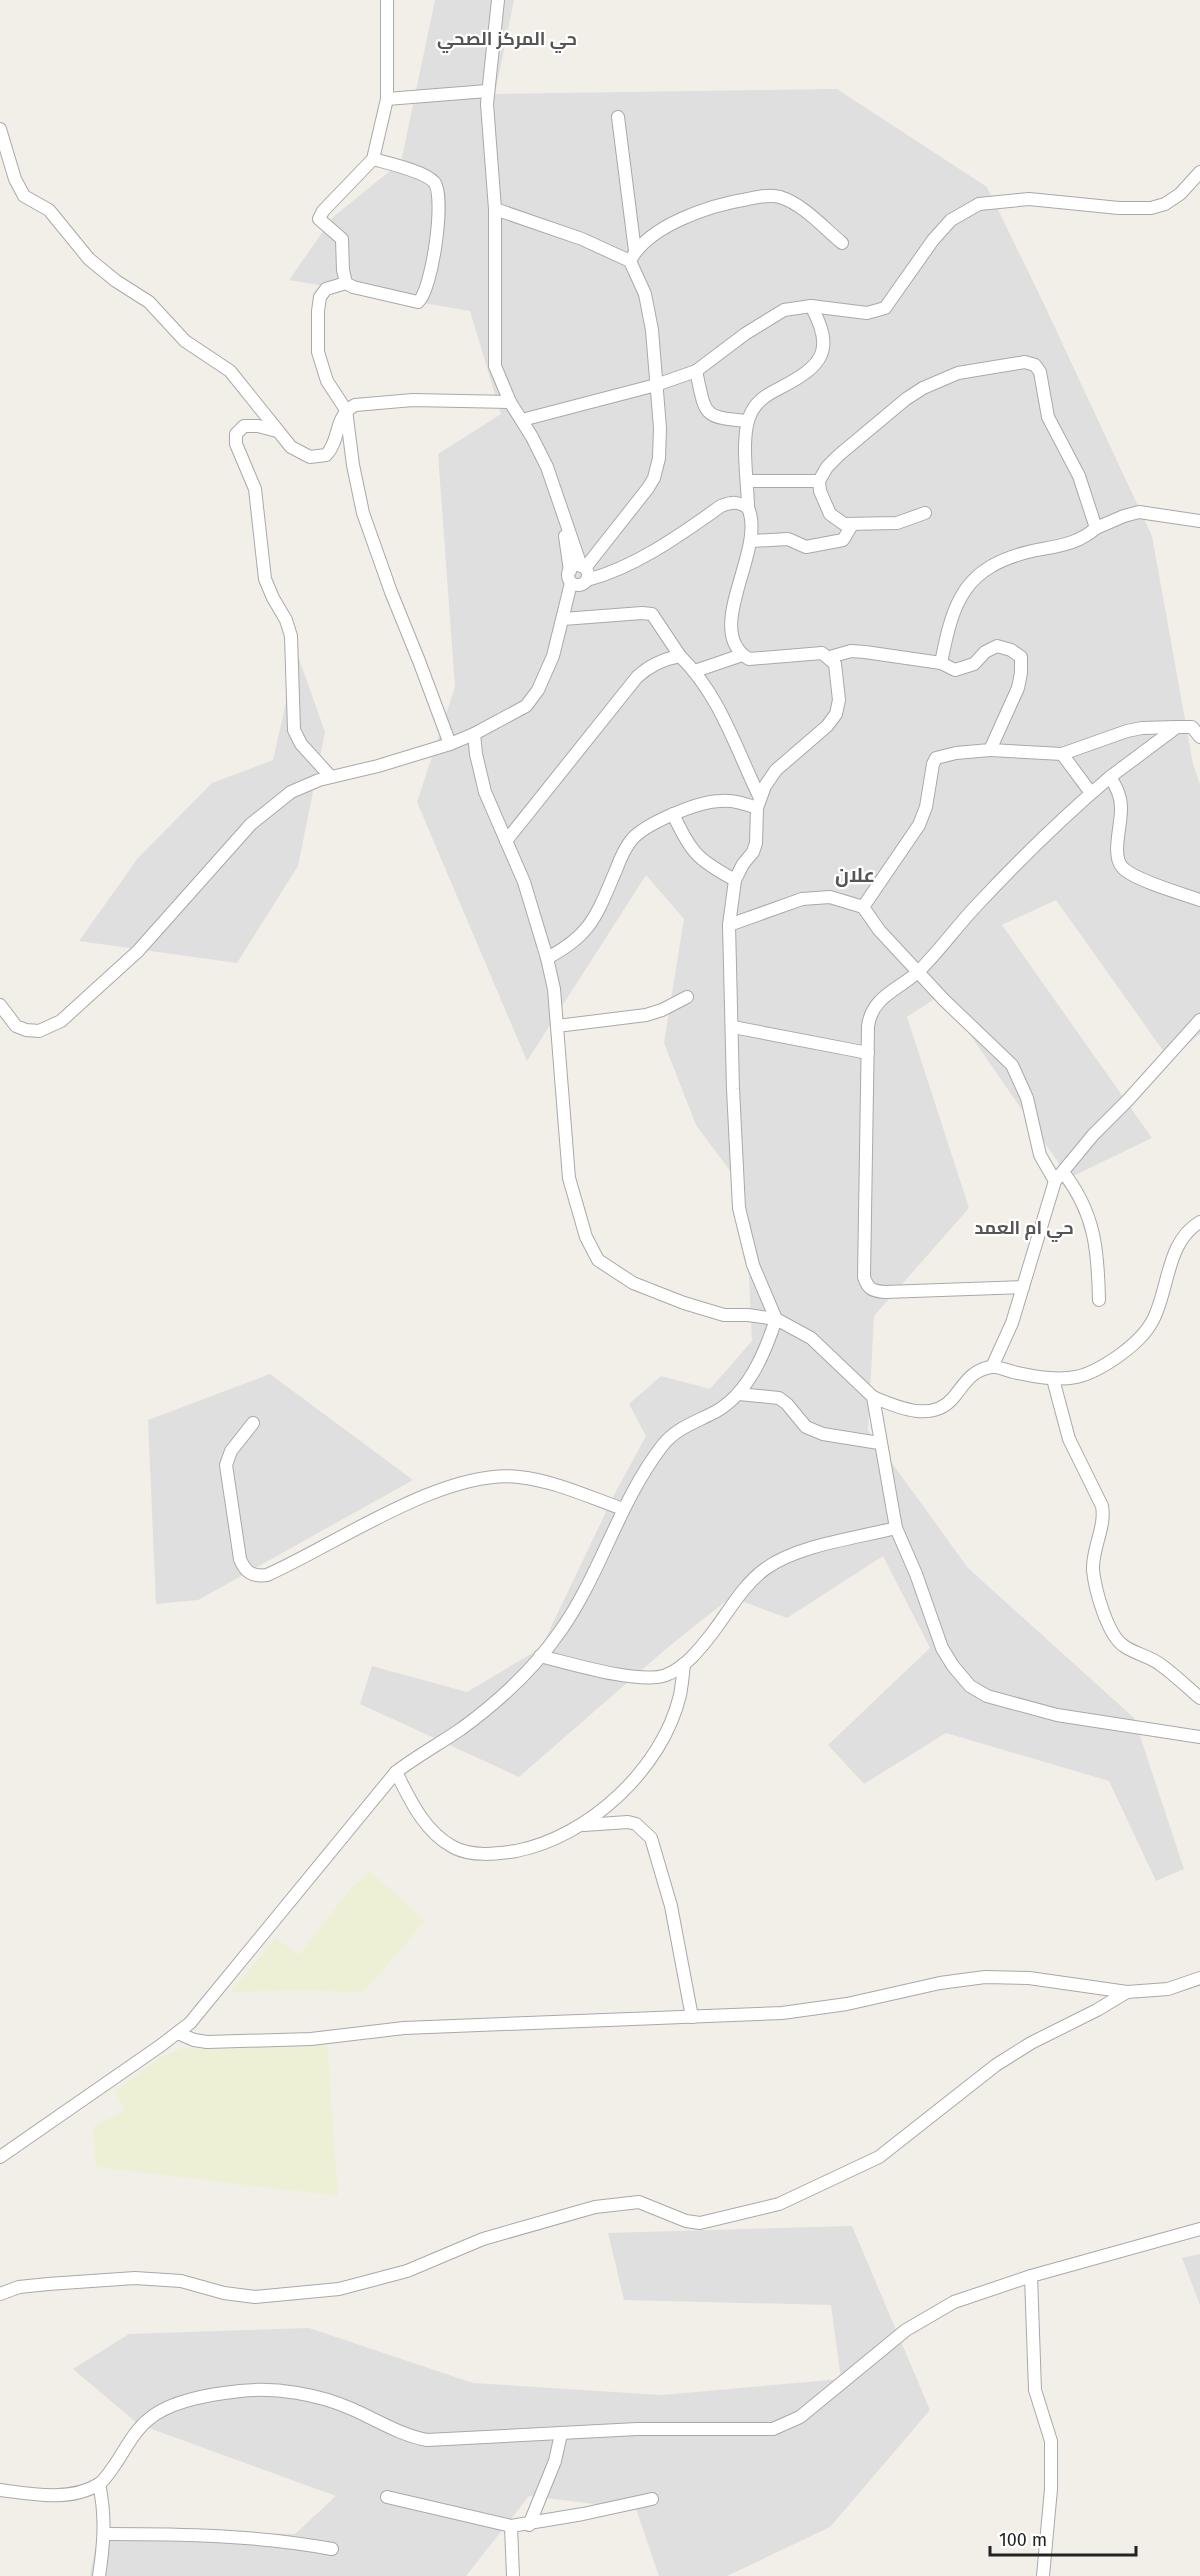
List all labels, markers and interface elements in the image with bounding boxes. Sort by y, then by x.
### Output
district label: حي المركز الصحي [437,28,577,54]
district label: علان [835,863,875,887]
district label: حي ام العمد [974,1217,1074,1243]
scale bar [990,2519,1136,2557]
text: 100 m [999,2529,1047,2551]

